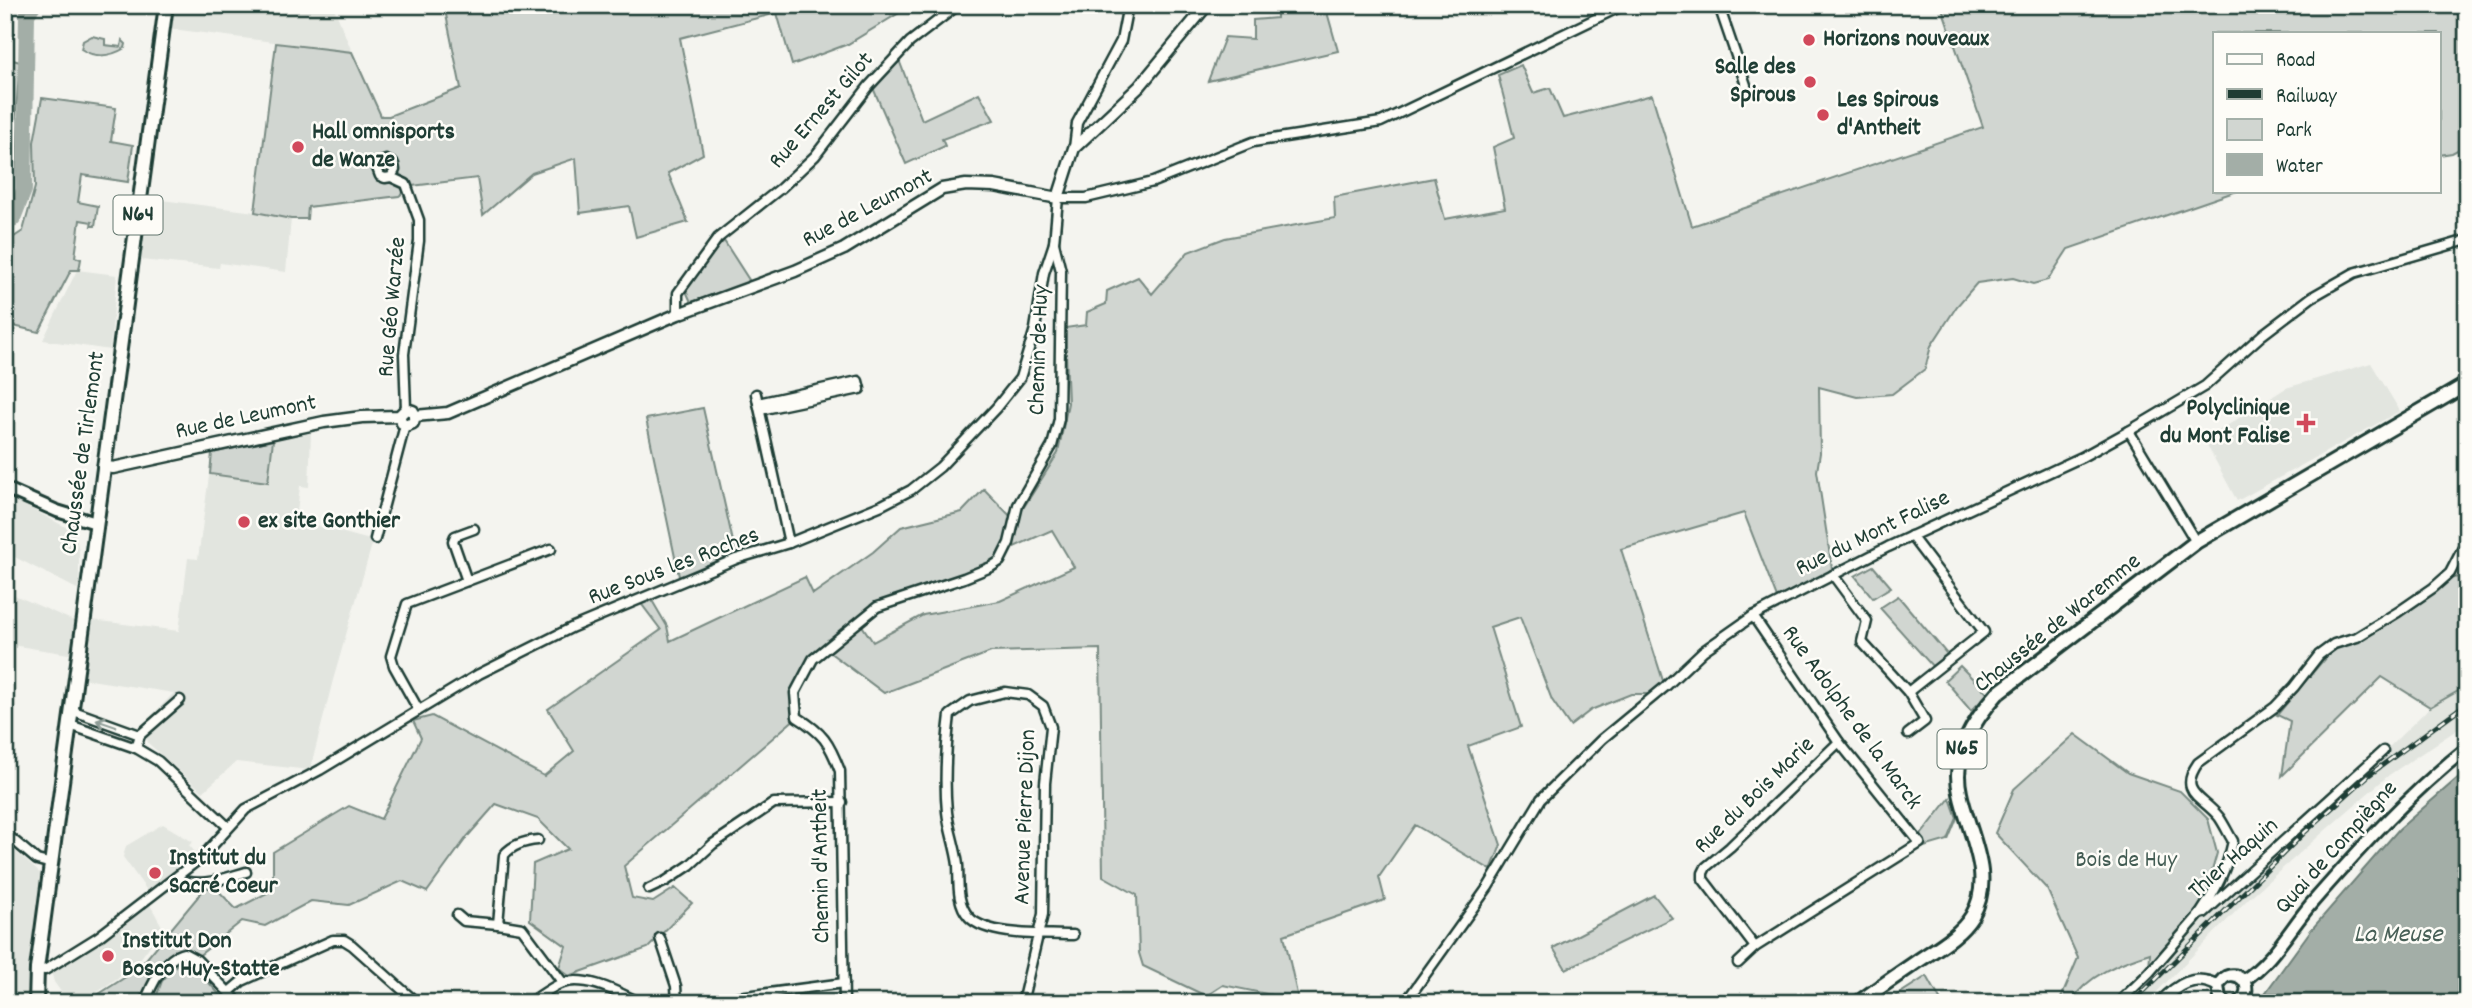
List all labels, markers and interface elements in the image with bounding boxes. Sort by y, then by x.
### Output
place label: Horizons nouveaux [1823,23,1989,57]
marker: Horizons nouveaux [1801,32,1817,48]
legend [2213,32,2440,192]
street label: Rue Ernest Gilot [761,45,883,177]
text: Road [2276,47,2315,77]
place label: Salle des Spirous [1715,51,1796,113]
marker: Salle des Spirous [1802,74,1818,90]
text: Railway [2276,83,2337,113]
place label: Les Spirous d'Antheit [1837,84,1939,146]
marker: Les Spirous d'Antheit [1815,107,1831,123]
place label: Hall omnisports de Wanze [312,116,455,178]
text: Park [2276,117,2312,147]
marker: Hall omnisports de Wanze [290,139,306,155]
text: Water [2276,153,2323,183]
street label: Rue de Leumont [797,160,939,258]
road number: N64 [114,196,162,234]
street label: Rue Géo Warzée [370,235,416,379]
street label: Chemin de Huy [1021,283,1059,416]
street label: Chaussée de Tirlemont [53,349,115,557]
street label: Rue de Leumont [172,386,320,450]
place label: Polyclinique du Mont Falise [2160,392,2290,454]
marker: Polyclinique du Mont Falise [2296,413,2316,433]
street label: Rue du Mont Falise [1790,482,1956,586]
place label: ex site Gonthier [258,505,401,539]
marker: ex site Gonthier [236,514,252,530]
street label: Rue Sous les Roches [583,519,765,615]
street label: Chaussée de Waremme [1967,546,2149,702]
street label: Rue Adolphe de la Marck [1772,619,1930,817]
one-way arrow [95,715,117,728]
street label: Avenue Pierre Dijon [1006,729,1046,905]
street label: Rue du Bois Marie [1687,729,1823,863]
road number: N65 [1938,730,1986,768]
street label: Quai de Compiègne [2268,774,2406,922]
street label: Chemin d'Antheit [804,788,840,944]
street label: Thier Haquin [2181,810,2287,908]
place label: Institut du Sacré Coeur [169,842,279,904]
park label: Bois de Huy [2075,844,2178,878]
marker: Institut du Sacré Coeur [147,865,163,881]
water label: La Meuse [2353,917,2444,954]
place label: Institut Don Bosco Huy-Statte [122,925,280,987]
marker: Institut Don Bosco Huy-Statte [100,948,116,964]

